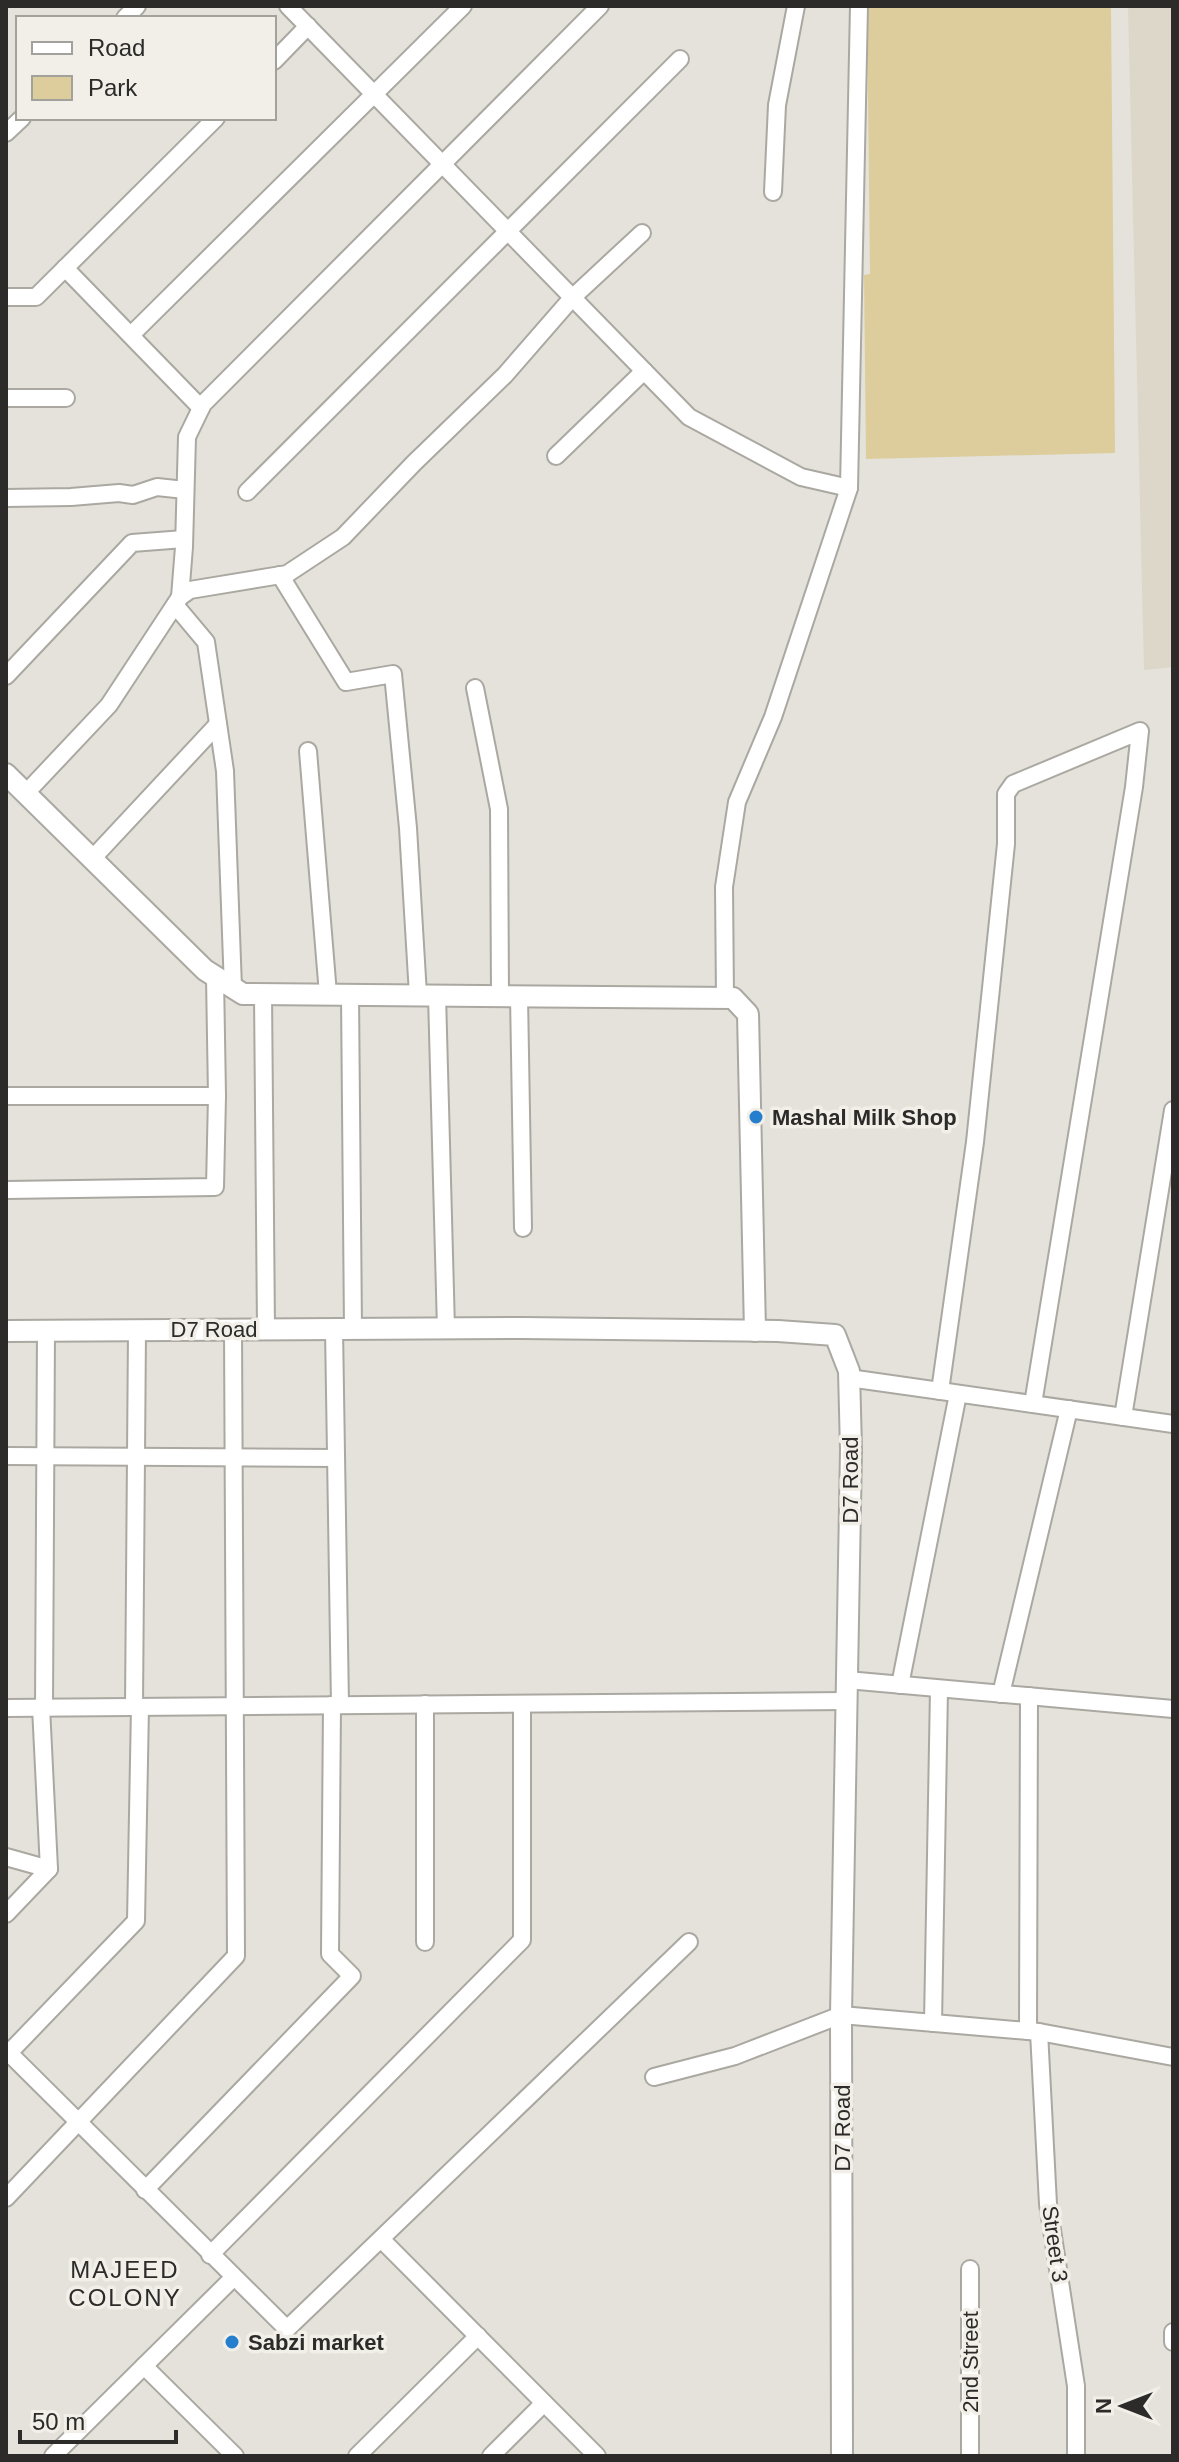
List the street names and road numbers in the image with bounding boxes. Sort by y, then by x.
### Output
street label: D7 Road [171,1317,257,1342]
street label: D7 Road [838,1437,863,1523]
street label: D7 Road [830,2085,855,2171]
street label: Street 3 [1037,2204,1073,2284]
street label: 2nd Street [958,2311,983,2413]

